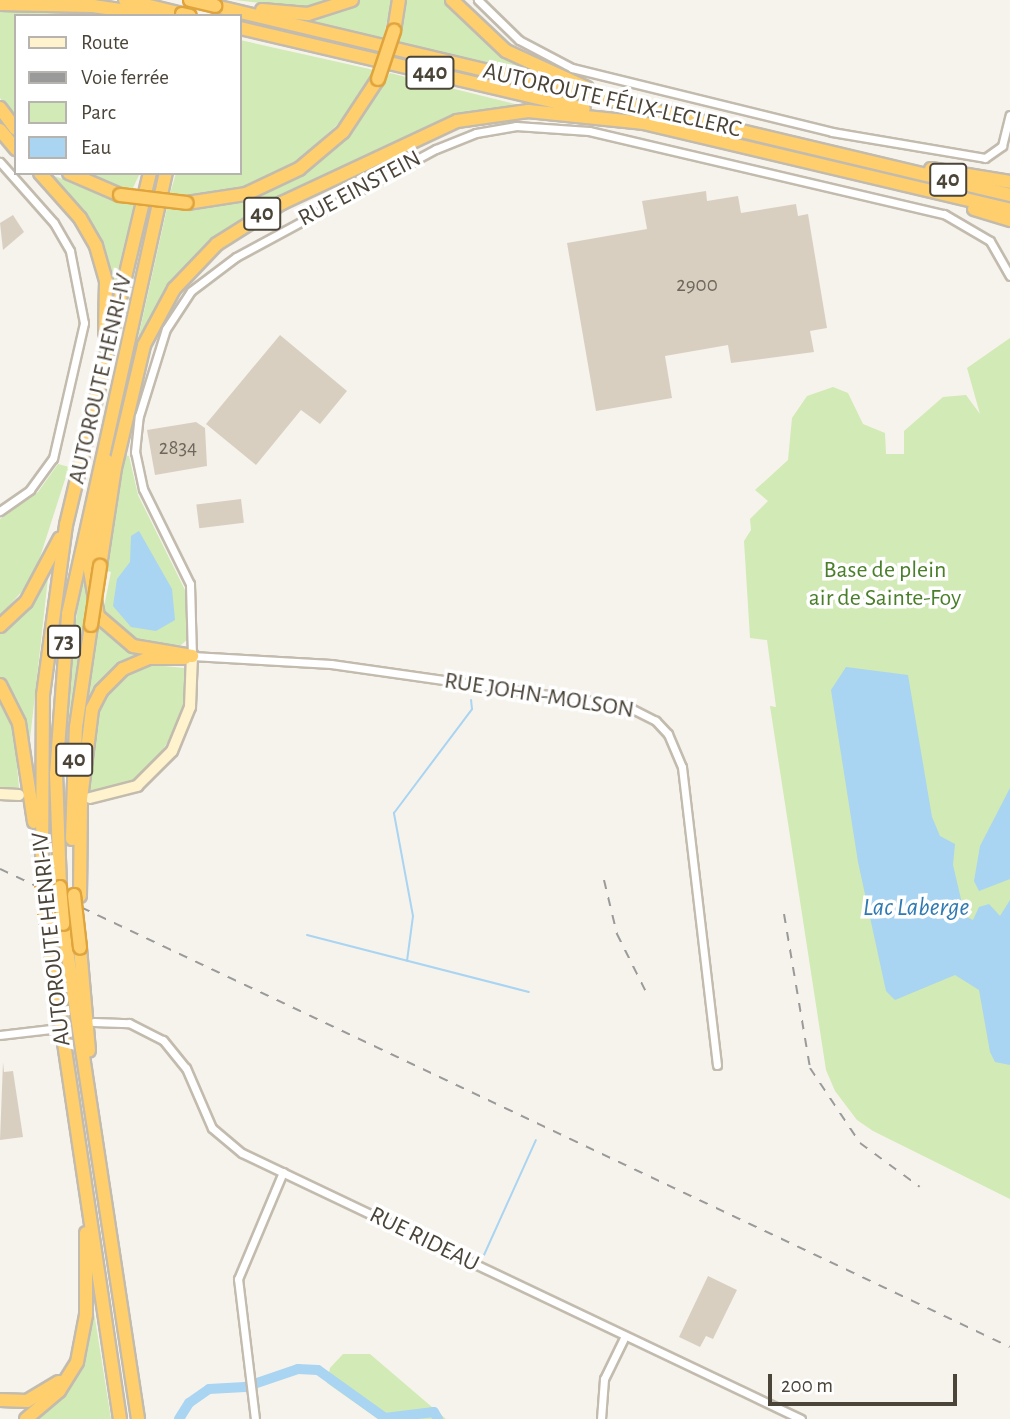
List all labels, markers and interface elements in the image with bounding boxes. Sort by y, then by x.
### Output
legend [14,14,242,175]
text: Route [81,32,129,53]
road number: 440 [404,54,456,92]
street label: AUTOROUTE FÉLIX-LECLERC [480,57,744,145]
text: Voie ferrée [81,67,169,88]
text: Parc [81,102,116,123]
text: Eau [81,137,111,158]
street label: RUE EINSTEIN [294,145,426,233]
road number: 40 [929,160,967,200]
road number: 40 [243,195,281,234]
street label: AUTOROUTE HENRI-IV [63,271,139,487]
house number: 2900 [676,272,718,298]
house number: 2834 [159,435,197,461]
park label: Base de plein air de Sainte-Foy [809,557,961,613]
road number: 73 [46,622,82,662]
street label: RUE JOHN-MOLSON [442,667,636,725]
road number: 40 [55,740,93,780]
street label: AUTOROUTE HENRI-IV [26,831,78,1047]
water label: Lac Laberge [863,892,969,924]
street label: RUE RIDEAU [364,1201,484,1279]
scale bar [772,1360,961,1404]
text: 200 m [781,1375,833,1396]

